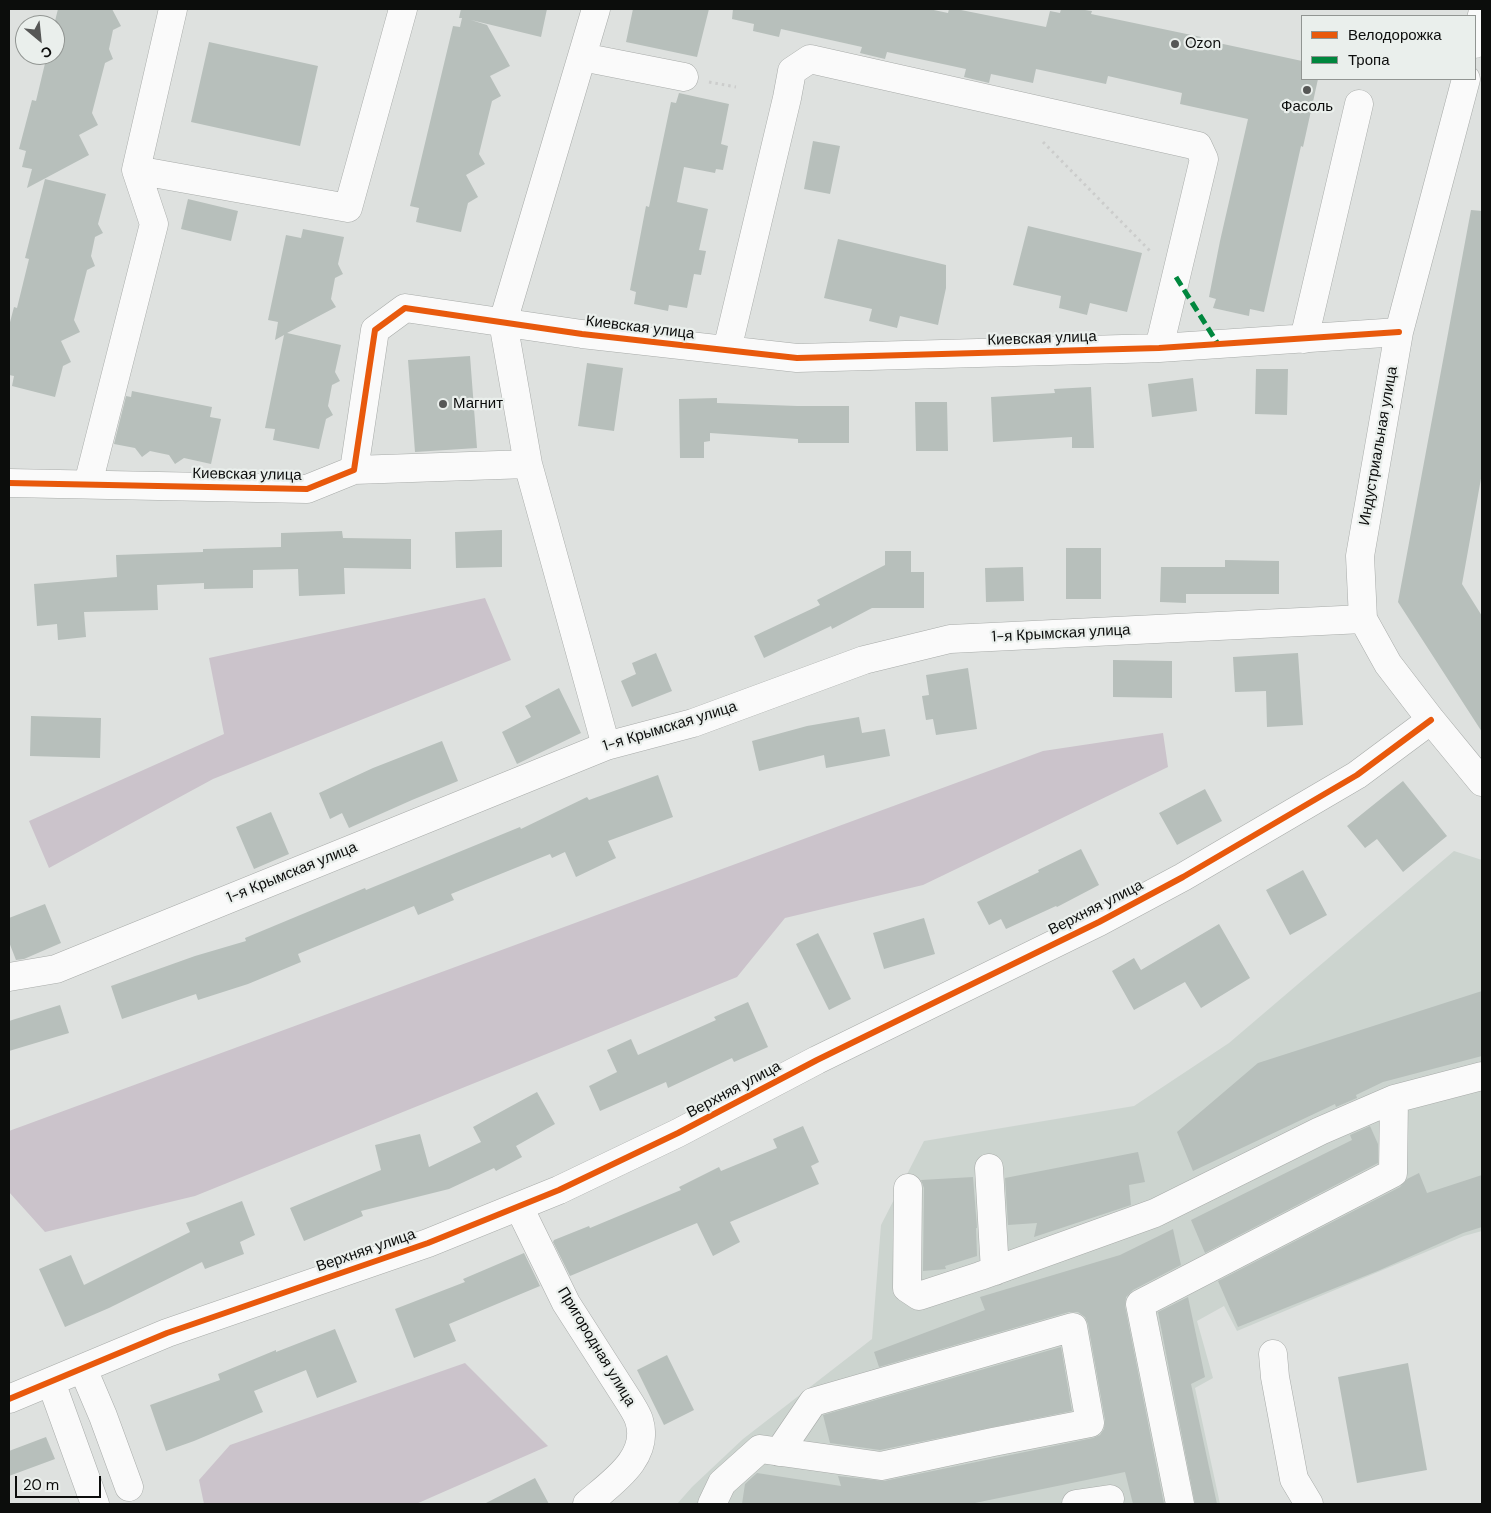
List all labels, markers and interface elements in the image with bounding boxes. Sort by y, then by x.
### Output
north arrow [15,15,65,65]
legend [1301,15,1476,80]
text: Велодорожка [1348,25,1442,45]
place label: Ozon [1185,35,1221,53]
marker: Ozon [1169,38,1181,50]
text: С [38,42,55,63]
text: Тропа [1348,50,1389,70]
marker: Фасоль [1301,84,1313,96]
place label: Фасоль [1281,98,1333,116]
street label: Киевская улица [585,312,695,344]
street label: Киевская улица [987,328,1097,350]
street label: Индустриальная улица [1356,365,1402,527]
place label: Магнит [453,395,503,413]
marker: Магнит [437,398,449,410]
street label: Киевская улица [192,465,302,485]
street label: 1-я Крымская улица [991,621,1131,647]
street label: 1-я Крымская улица [601,698,739,756]
street label: 1-я Крымская улица [224,839,360,907]
street label: Верхняя улица [1046,876,1146,940]
street label: Верхняя улица [684,1058,784,1122]
street label: Верхняя улица [314,1226,418,1276]
street label: Пригородная улица [553,1284,639,1410]
scale bar [18,1466,104,1498]
text: 20 m [23,1475,59,1495]

